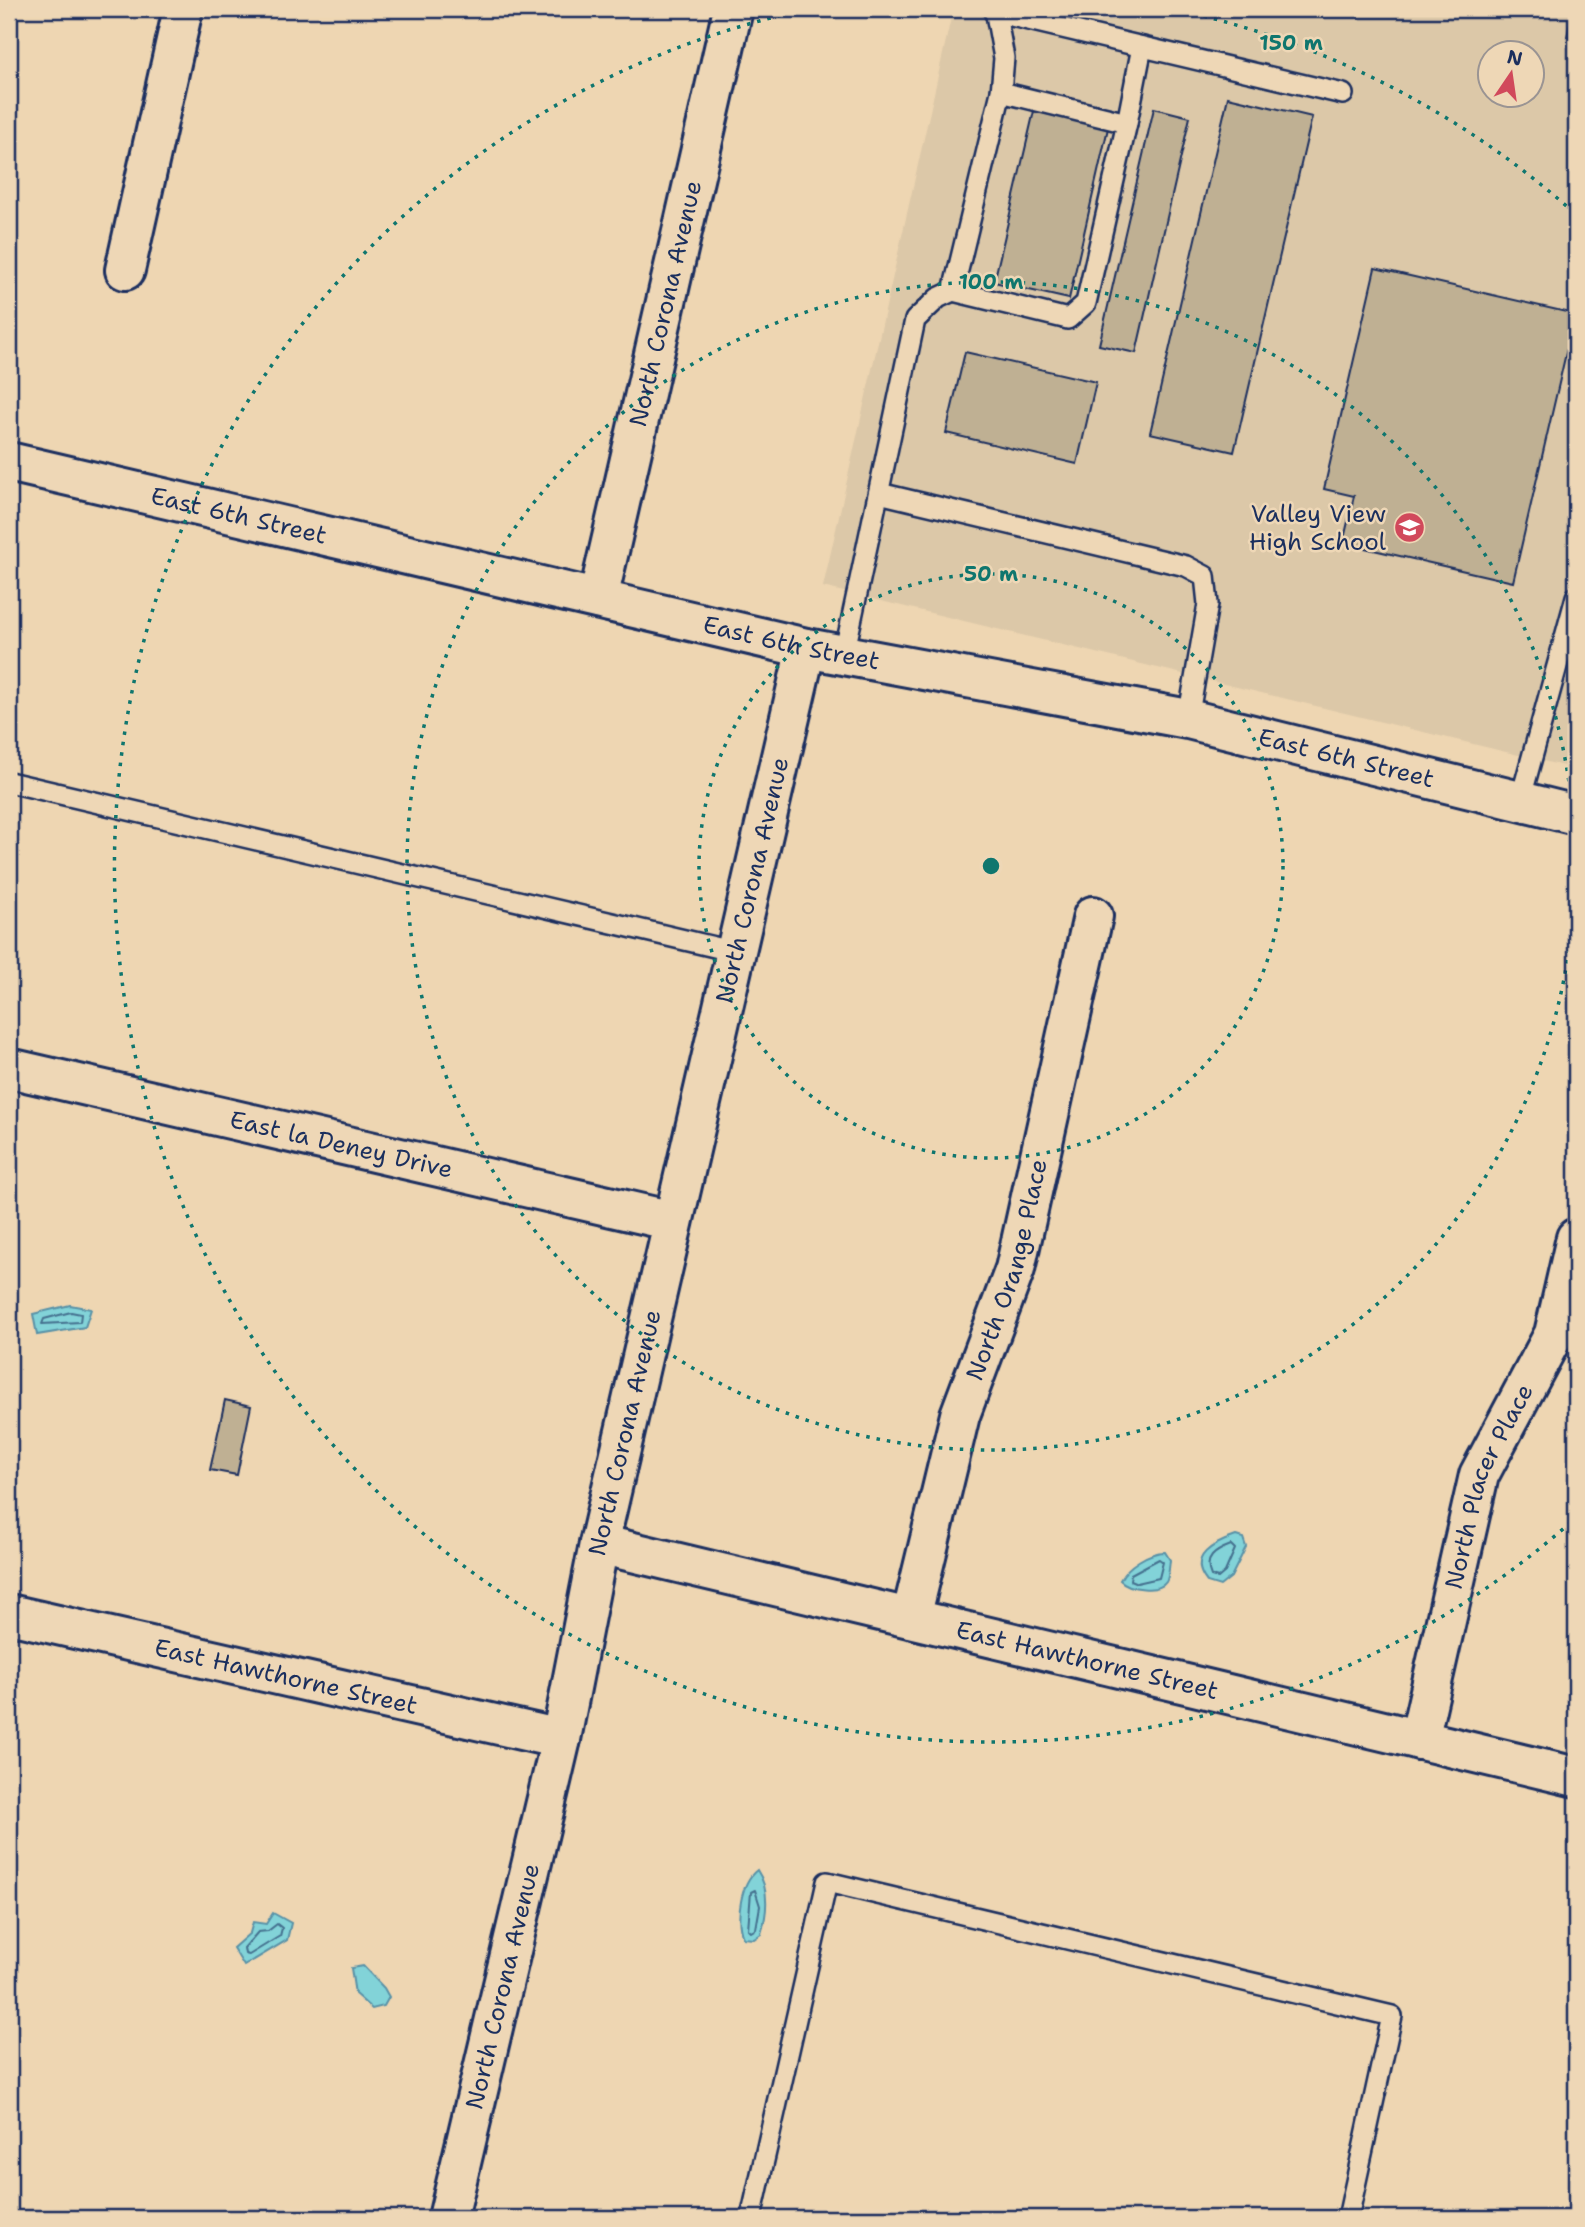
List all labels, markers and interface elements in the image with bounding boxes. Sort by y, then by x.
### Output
text: 150 m [1259,29,1323,57]
north arrow [1476,38,1546,108]
text: N [1505,44,1525,72]
street label: North Corona Avenue [622,177,709,430]
text: 100 m [959,268,1023,296]
street label: East 6th Street [148,480,330,552]
place label: Valley View High School [1249,498,1387,558]
school or university icon: Valley View High School [1392,511,1426,545]
text: 50 m [964,560,1018,588]
street label: East 6th Street [700,608,882,677]
street label: East 6th Street [1255,721,1437,795]
street label: North Corona Avenue [708,754,796,1007]
centre of rings [979,854,1003,878]
street label: East la Deney Drive [227,1103,456,1186]
street label: North Orange Place [958,1156,1055,1385]
street label: North Corona Avenue [581,1307,669,1559]
street label: North Placer Place [1438,1378,1541,1592]
street label: East Hawthorne Street [953,1614,1222,1707]
street label: East Hawthorne Street [151,1631,420,1722]
street label: North Corona Avenue [458,1860,547,2113]

